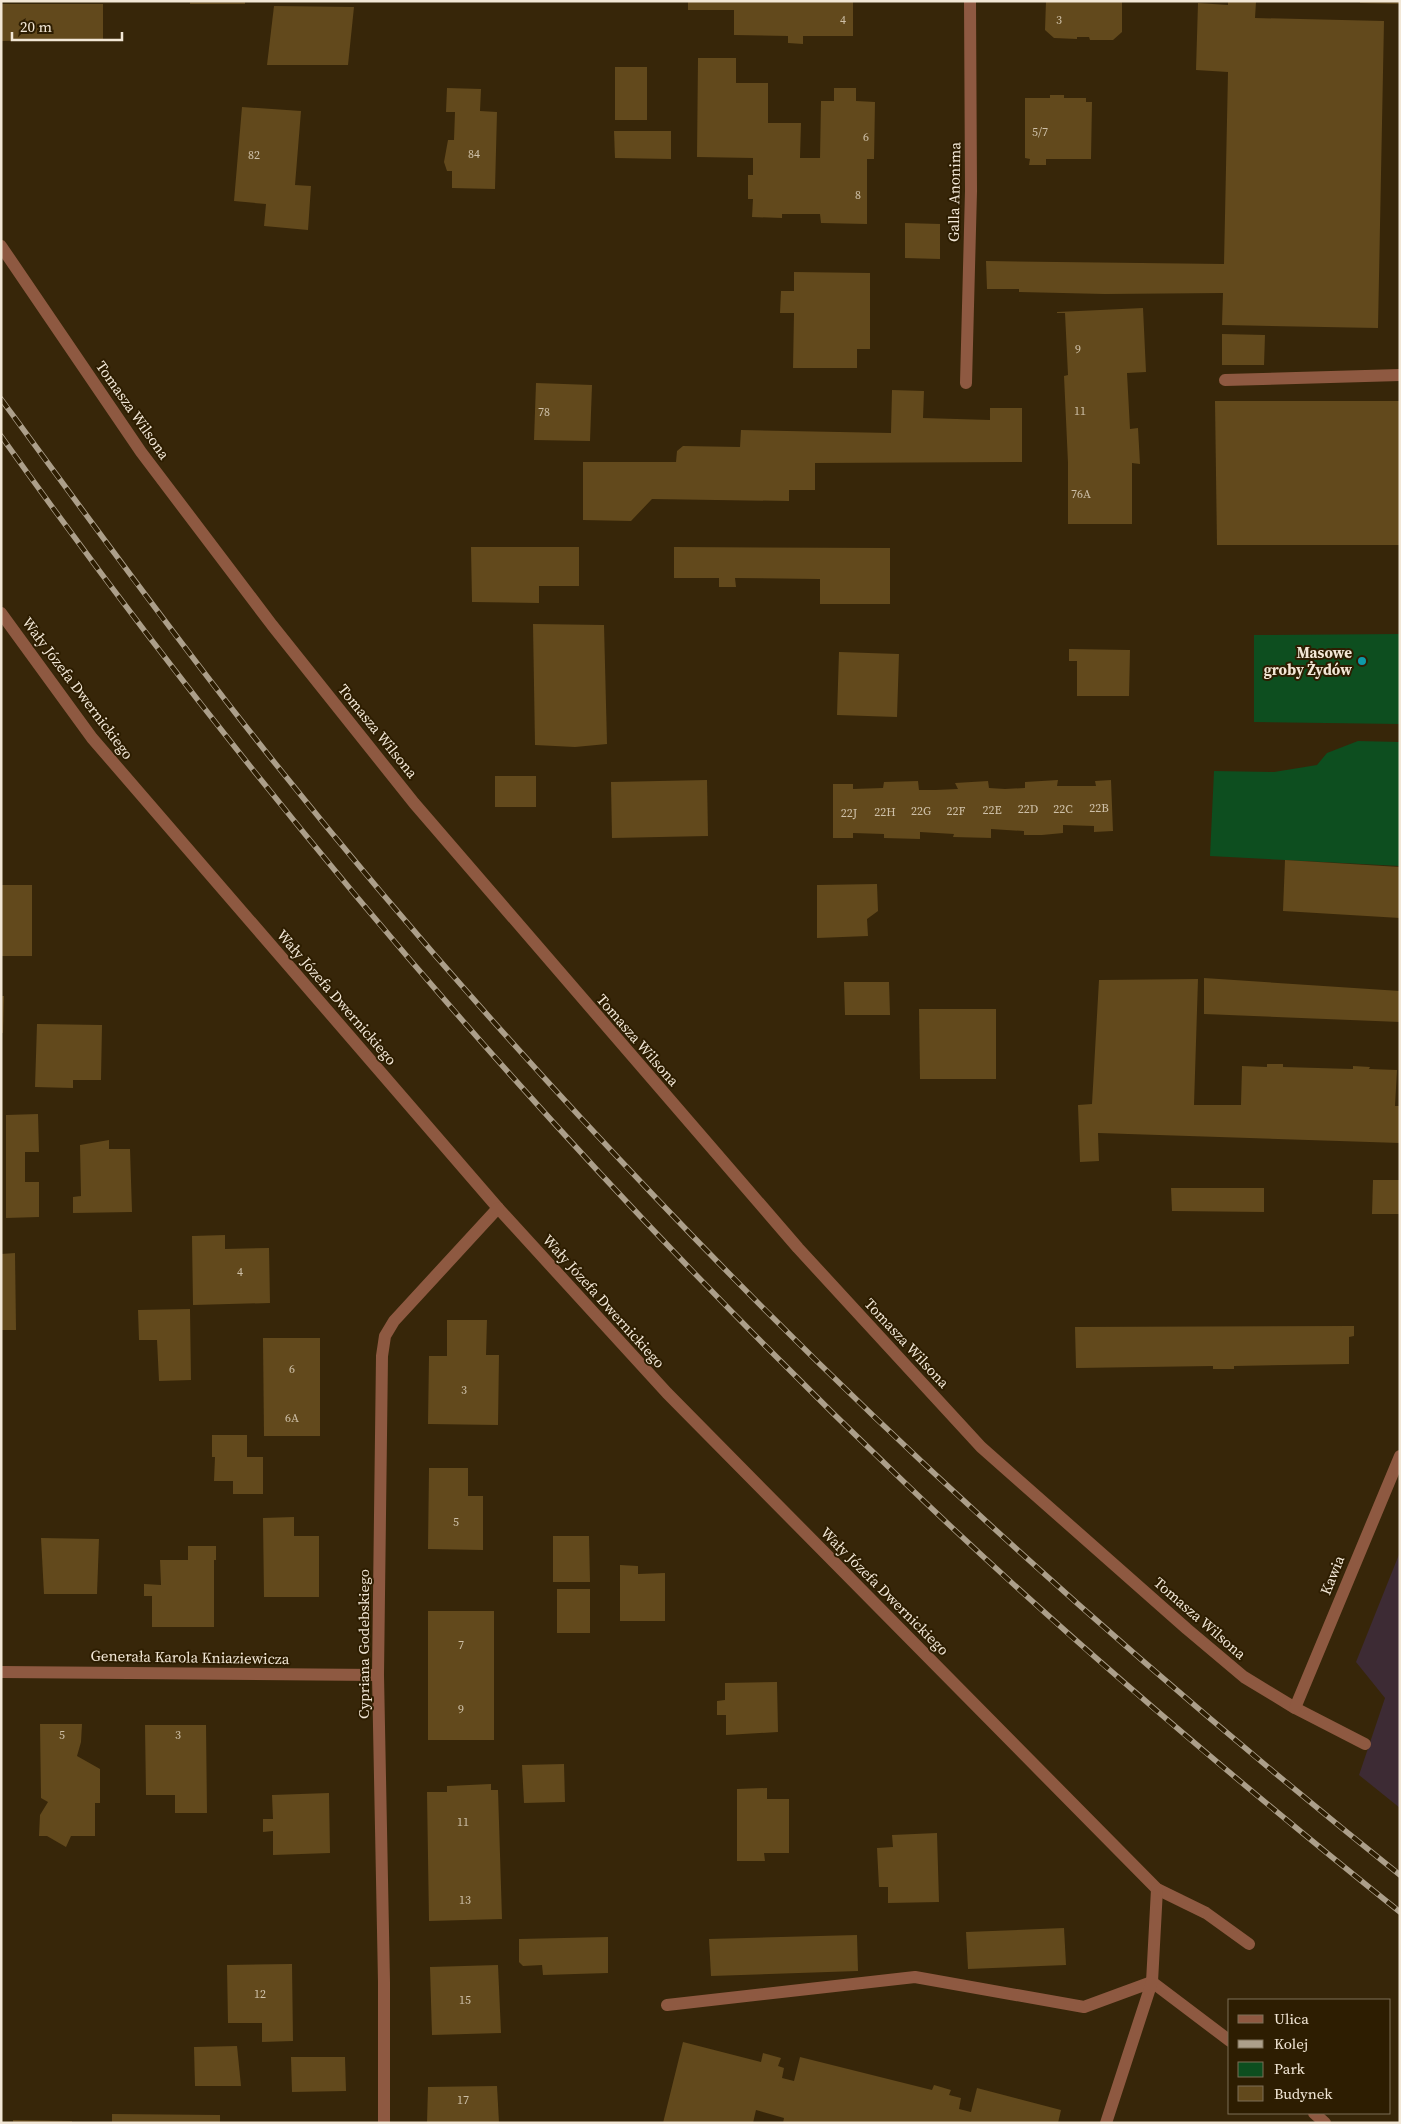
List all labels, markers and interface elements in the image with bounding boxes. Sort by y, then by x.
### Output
scale bar [12,10,122,42]
house number: 4 [840,12,846,28]
house number: 3 [1056,12,1062,28]
text: 20 m [20,16,52,37]
house number: 5/7 [1032,124,1048,140]
house number: 6 [863,129,869,145]
street label: Galla Anonima [943,142,965,242]
house number: 84 [468,146,480,162]
house number: 82 [248,147,260,163]
house number: 8 [855,187,861,203]
house number: 9 [1075,341,1081,357]
street label: Tomasza Wilsona [91,356,175,464]
house number: 11 [1074,403,1086,419]
house number: 78 [538,404,550,420]
house number: 76A [1071,486,1091,502]
street label: Wały Józefa Dwernickiego [17,612,139,764]
place label: Masowe groby Żydów [1264,642,1352,680]
marker: Masowe groby Żydów [1356,655,1368,667]
street label: Tomasza Wilsona [333,679,423,783]
house number: 22B [1089,800,1109,816]
house number: 22D [1018,801,1038,817]
house number: 22C [1053,801,1073,817]
house number: 22E [982,802,1002,818]
house number: 22G [911,803,931,819]
house number: 22F [947,803,966,819]
house number: 22H [874,804,896,820]
house number: 22J [841,805,858,821]
street label: Wały Józefa Dwernickiego [272,925,402,1069]
street label: Tomasza Wilsona [592,989,684,1091]
street label: Wały Józefa Dwernickiego [538,1229,670,1373]
house number: 4 [237,1264,243,1280]
street label: Tomasza Wilsona [860,1293,954,1393]
house number: 6 [289,1361,295,1377]
house number: 3 [461,1382,467,1398]
house number: 6A [285,1410,299,1426]
house number: 5 [453,1514,459,1530]
street label: Wały Józefa Dwernickiego [816,1522,954,1660]
street label: Kawia [1315,1552,1350,1598]
street label: Cypriana Godebskiego [353,1569,374,1719]
street label: Tomasza Wilsona [1149,1572,1251,1664]
house number: 7 [458,1637,464,1653]
street label: Generała Karola Kniaziewicza [90,1645,290,1669]
house number: 9 [458,1701,464,1717]
house number: 5 [59,1727,65,1743]
house number: 3 [175,1727,181,1743]
house number: 11 [457,1814,469,1830]
house number: 13 [459,1892,471,1908]
house number: 12 [254,1986,266,2002]
house number: 15 [459,1992,471,2008]
legend [1228,1999,1391,2114]
text: Ulica [1274,2008,1309,2029]
text: Kolej [1274,2033,1308,2054]
text: Park [1274,2058,1306,2079]
text: Budynek [1274,2083,1333,2104]
house number: 17 [457,2092,469,2108]

